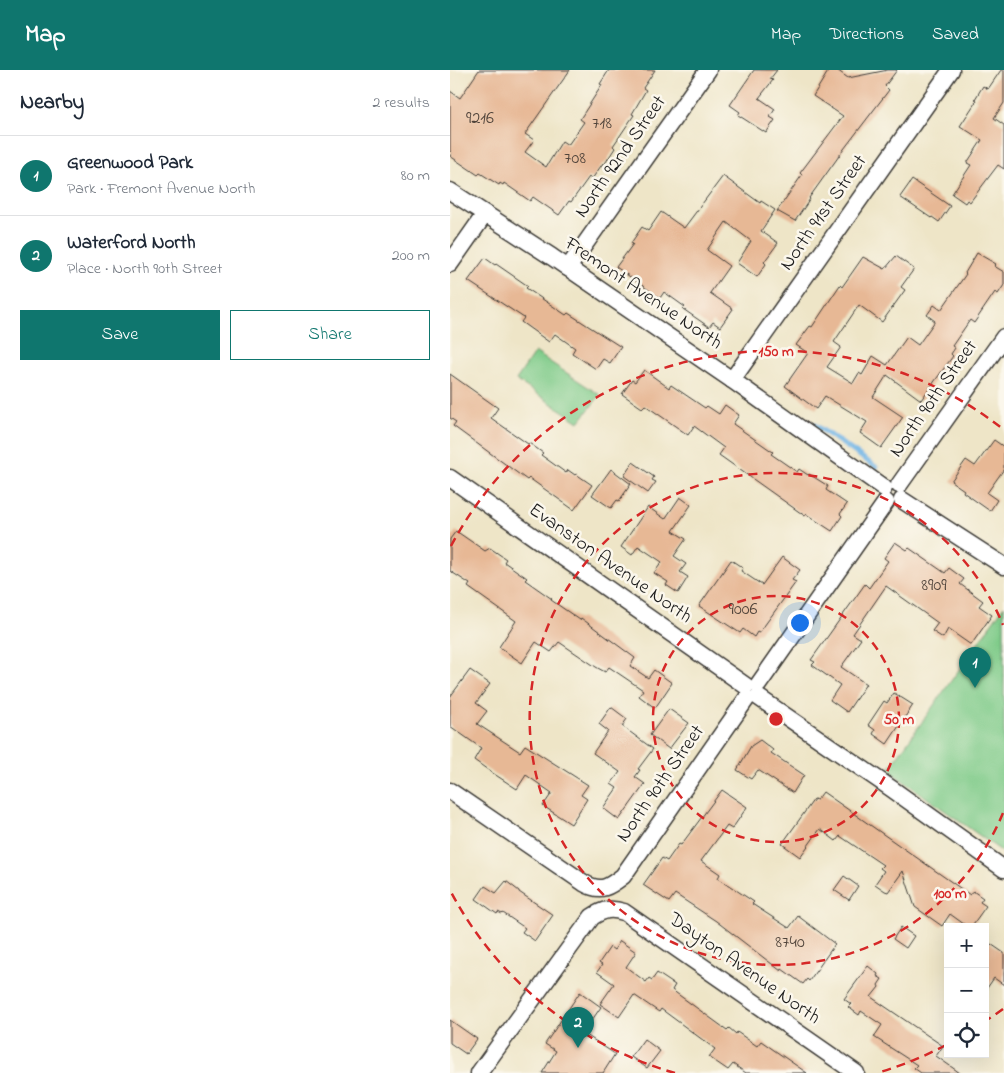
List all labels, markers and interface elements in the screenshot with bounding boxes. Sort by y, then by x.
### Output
text: Map [25,18,66,53]
text: Map [771,22,801,48]
text: Directions [829,22,904,48]
text: Saved [932,22,979,48]
text: Nearby [20,88,84,118]
street label: North 92nd Street [568,90,674,224]
text: 2 results [372,91,430,115]
house number: 9216 [466,106,494,132]
house number: 718 [592,111,612,137]
house number: 708 [564,146,586,172]
street label: North 91st Street [773,149,875,277]
text: Greenwood Park [67,150,193,177]
text: 1 [33,164,39,188]
text: 80 m [401,164,430,188]
text: Park · Fremont Avenue North [67,177,255,201]
text: Waterford North [67,230,196,257]
street label: Fremont Avenue North [557,230,728,358]
text: 2 [32,244,40,268]
text: 200 m [392,244,430,268]
text: Place · North 90th Street [67,257,222,281]
button: Save [20,310,220,360]
button: Share [230,310,430,360]
street label: North 90th Street [883,334,985,464]
text: 150 m [758,341,794,363]
street label: Evanston Avenue North [522,497,698,631]
house number: 8909 [921,573,947,599]
house number: 9006 [729,597,758,623]
your location [787,610,813,636]
pin: 1 [959,647,991,688]
text: 50 m [884,709,915,731]
centre of rings [767,710,785,728]
street label: North 90th Street [610,719,712,849]
text: 100 m [933,883,967,905]
street label: Dayton Avenue North [661,905,826,1032]
map controls [944,923,989,1058]
button: + [944,923,989,968]
house number: 8740 [775,930,805,956]
button: − [944,968,989,1013]
pin: 2 [562,1007,594,1048]
button: locate [944,1013,989,1058]

